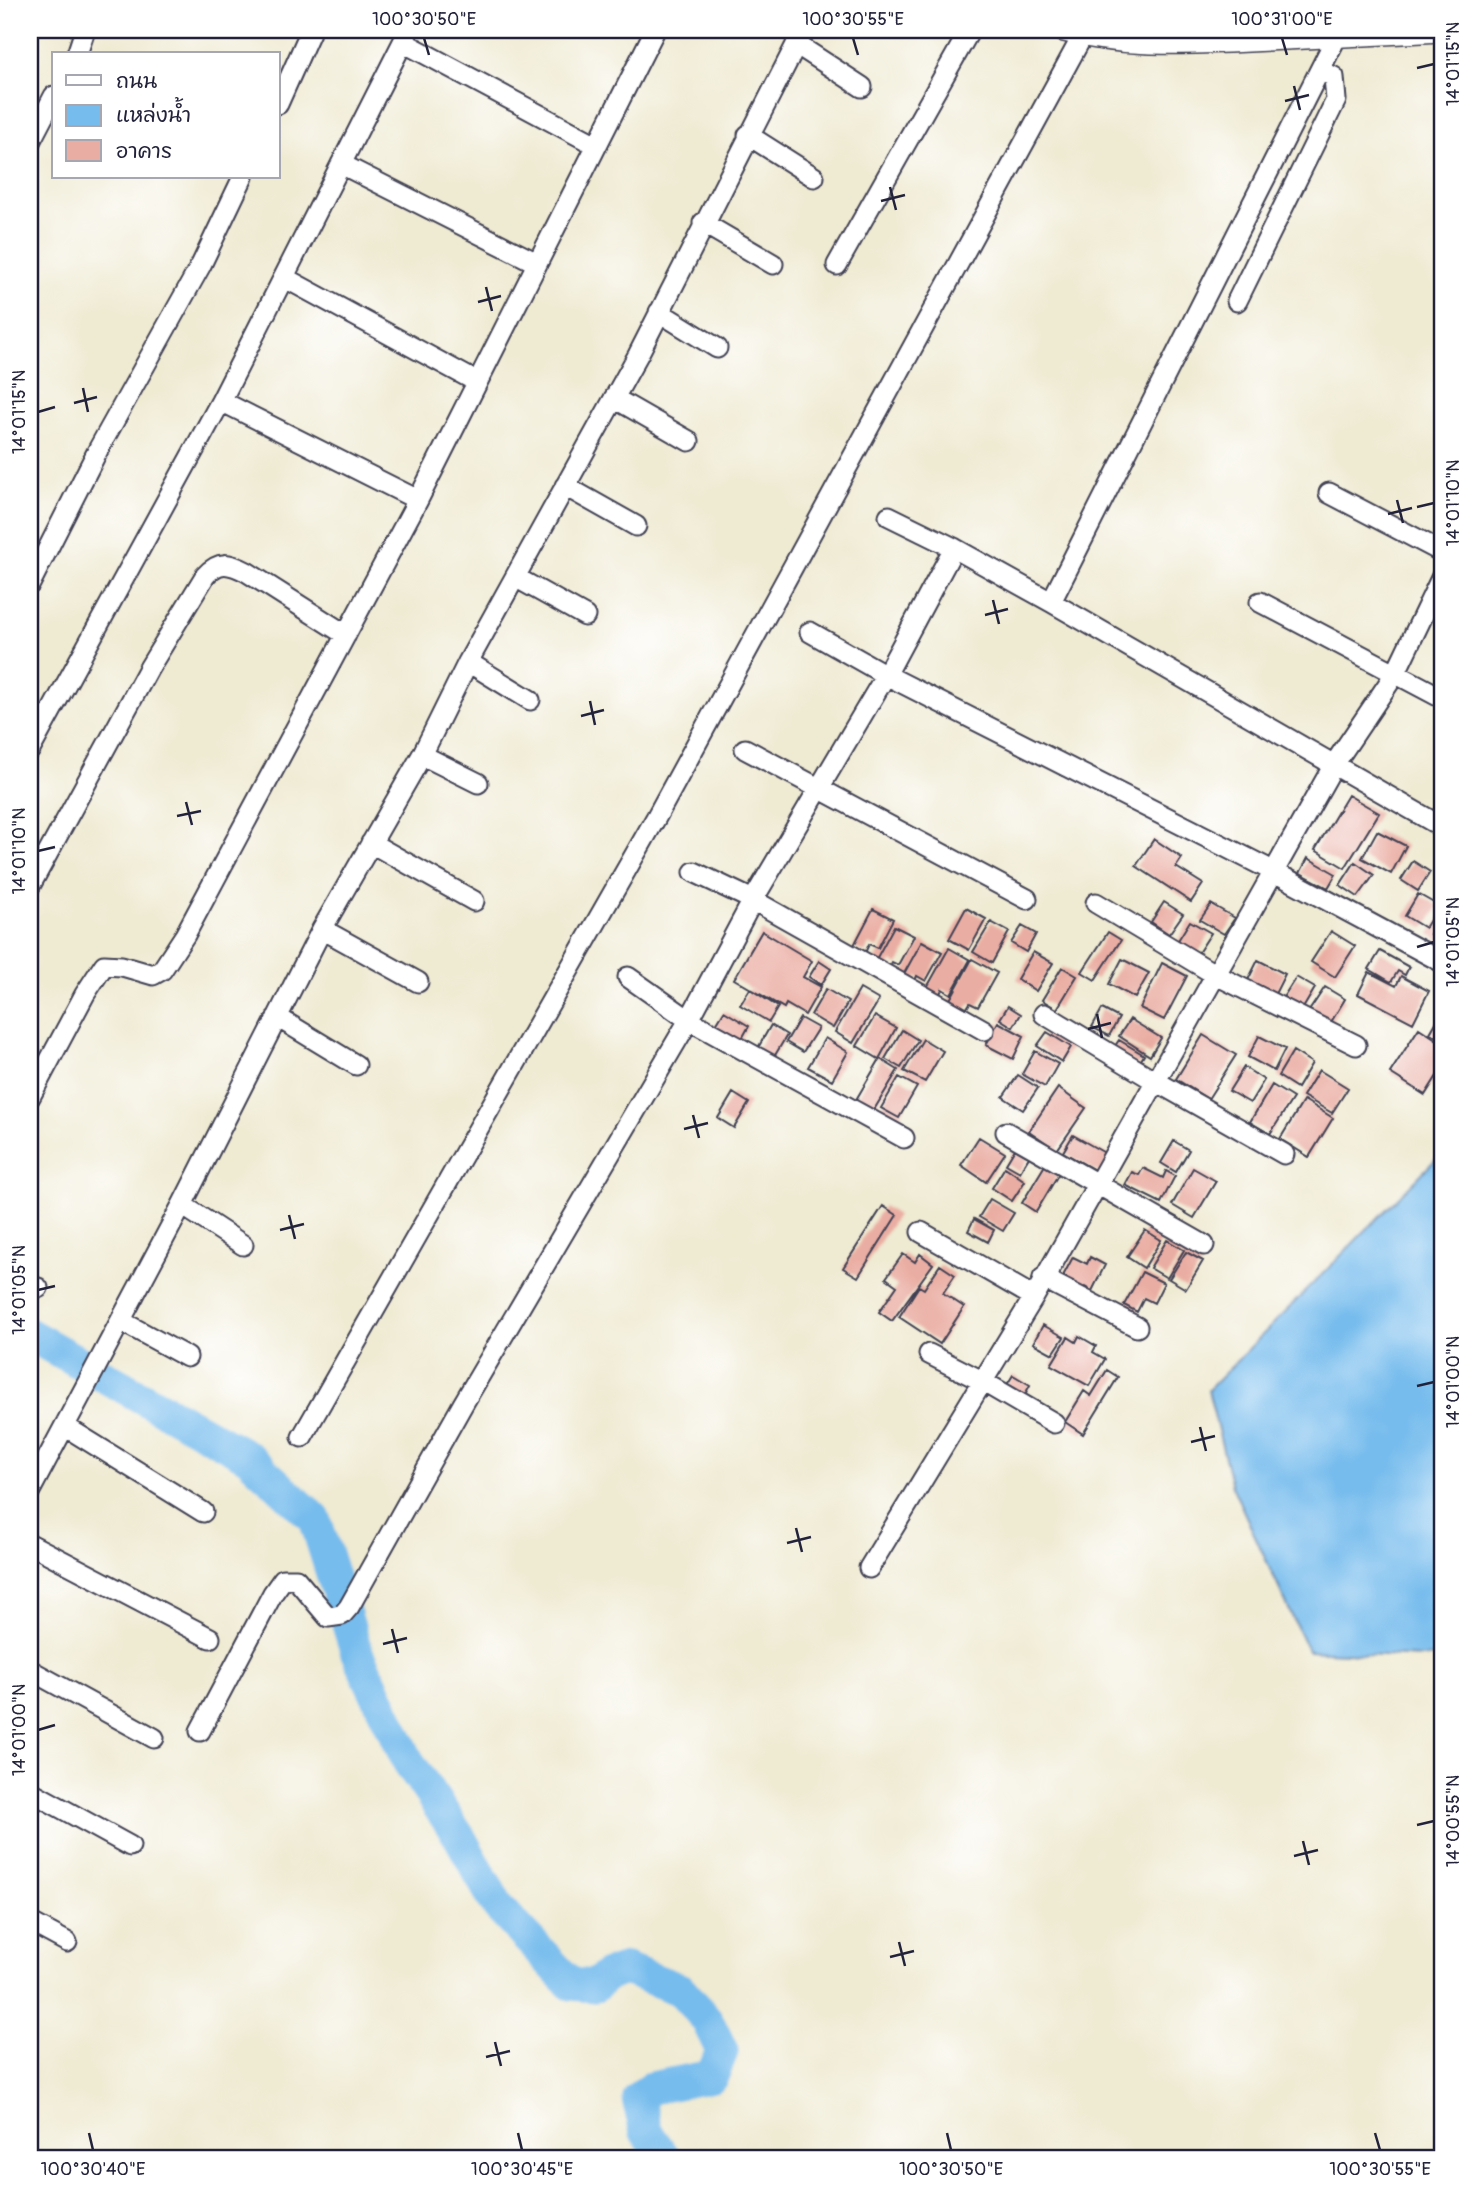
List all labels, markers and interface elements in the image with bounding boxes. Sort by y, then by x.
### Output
text: 100°30'50"E [372,8,476,31]
text: 100°30'55"E [802,8,904,31]
text: 100°31'00"E [1231,8,1333,31]
text: 14°01'15"N [1442,22,1465,106]
legend [52,52,280,178]
text: ถนน [116,68,157,95]
text: แหล่งน้ำ [116,96,191,129]
text: อาคาร [116,138,172,165]
text: 14°01'15"N [8,370,31,454]
text: 14°01'10"N [1442,459,1465,547]
text: 14°01'10"N [8,807,31,895]
text: 14°01'05"N [1442,897,1465,987]
text: 14°01'05"N [8,1245,31,1335]
text: 14°01'00"N [1442,1336,1465,1428]
text: 14°01'00"N [8,1684,31,1776]
text: 14°00'55"N [1442,1775,1465,1867]
text: 100°30'40"E [41,2158,145,2181]
text: 100°30'45"E [471,2158,573,2181]
text: 100°30'50"E [899,2158,1003,2181]
text: 100°30'55"E [1329,2158,1431,2181]

